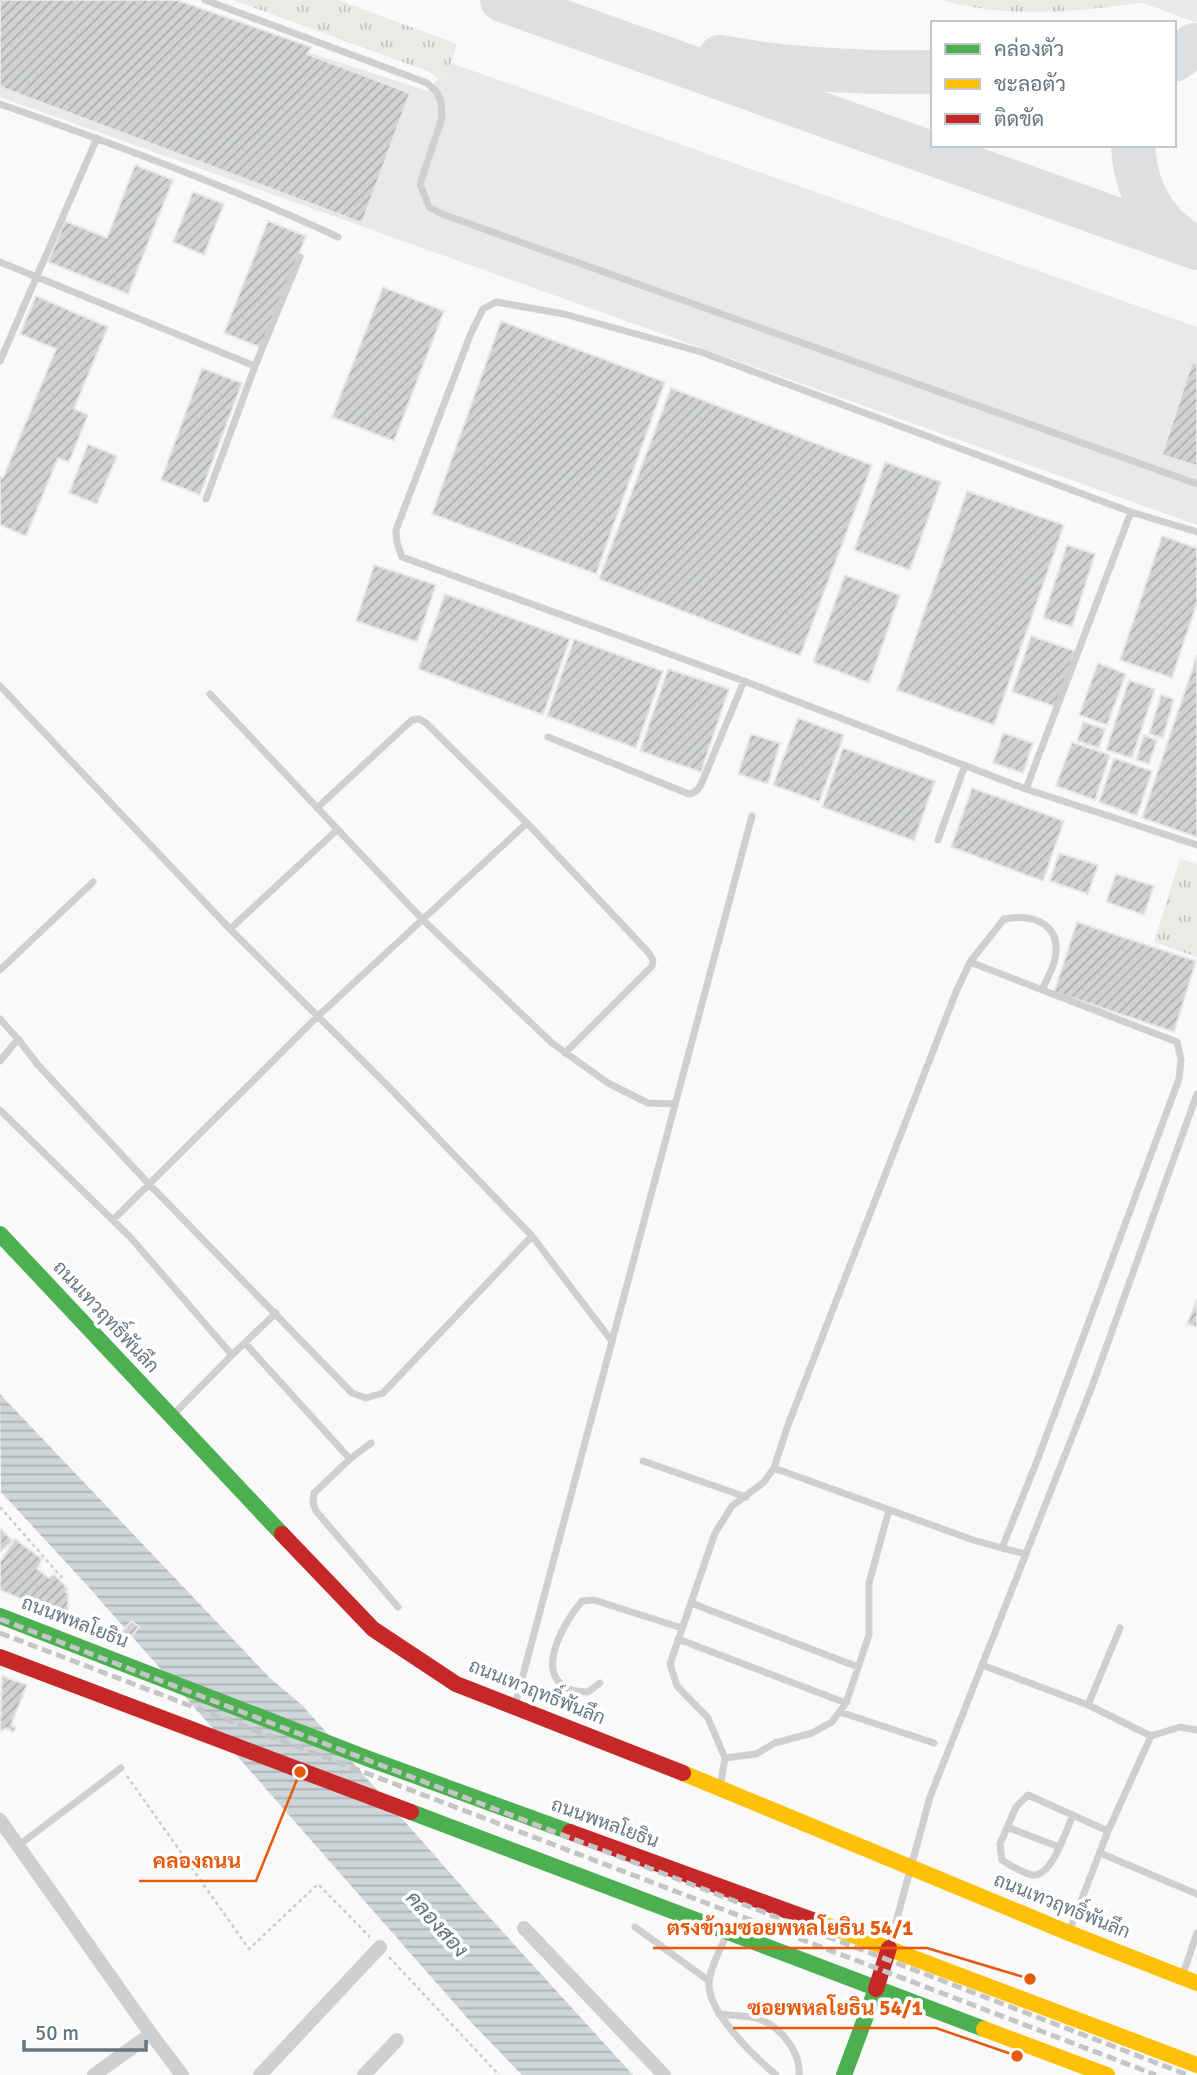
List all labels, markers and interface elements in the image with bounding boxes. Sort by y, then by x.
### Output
legend [931,21,1176,147]
text: คล่องตัว [994,36,1064,62]
text: ชะลอตัว [994,71,1066,97]
text: ติดขัด [994,106,1044,132]
street label: ถนนเทวฤทธิ์พันลึก [48,1251,169,1378]
street label: ถนนพหลโยธิน [18,1590,132,1653]
street label: ถนนเทวฤทธิ์พันลึก [465,1647,611,1730]
street label: ถนนพหลโยธิน [548,1792,662,1854]
callout: คลองถนน [139,1839,256,1881]
text: คลองถนน [153,1848,241,1874]
street label: ถนนเทวฤทธิ์พันลึก [990,1861,1136,1944]
water label: คลองสอง [400,1885,474,1963]
callout: ตรงข้ามซอยพหลโยธิน 54/1 [653,1906,927,1948]
text: ตรงข้ามซอยพหลโยธิน 54/1 [667,1914,913,1941]
callout: ซอยพหลโยธิน 54/1 [733,1986,936,2028]
text: ซอยพหลโยธิน 54/1 [747,1994,923,2021]
scale bar [24,2008,147,2052]
text: 50 m [35,2020,79,2046]

